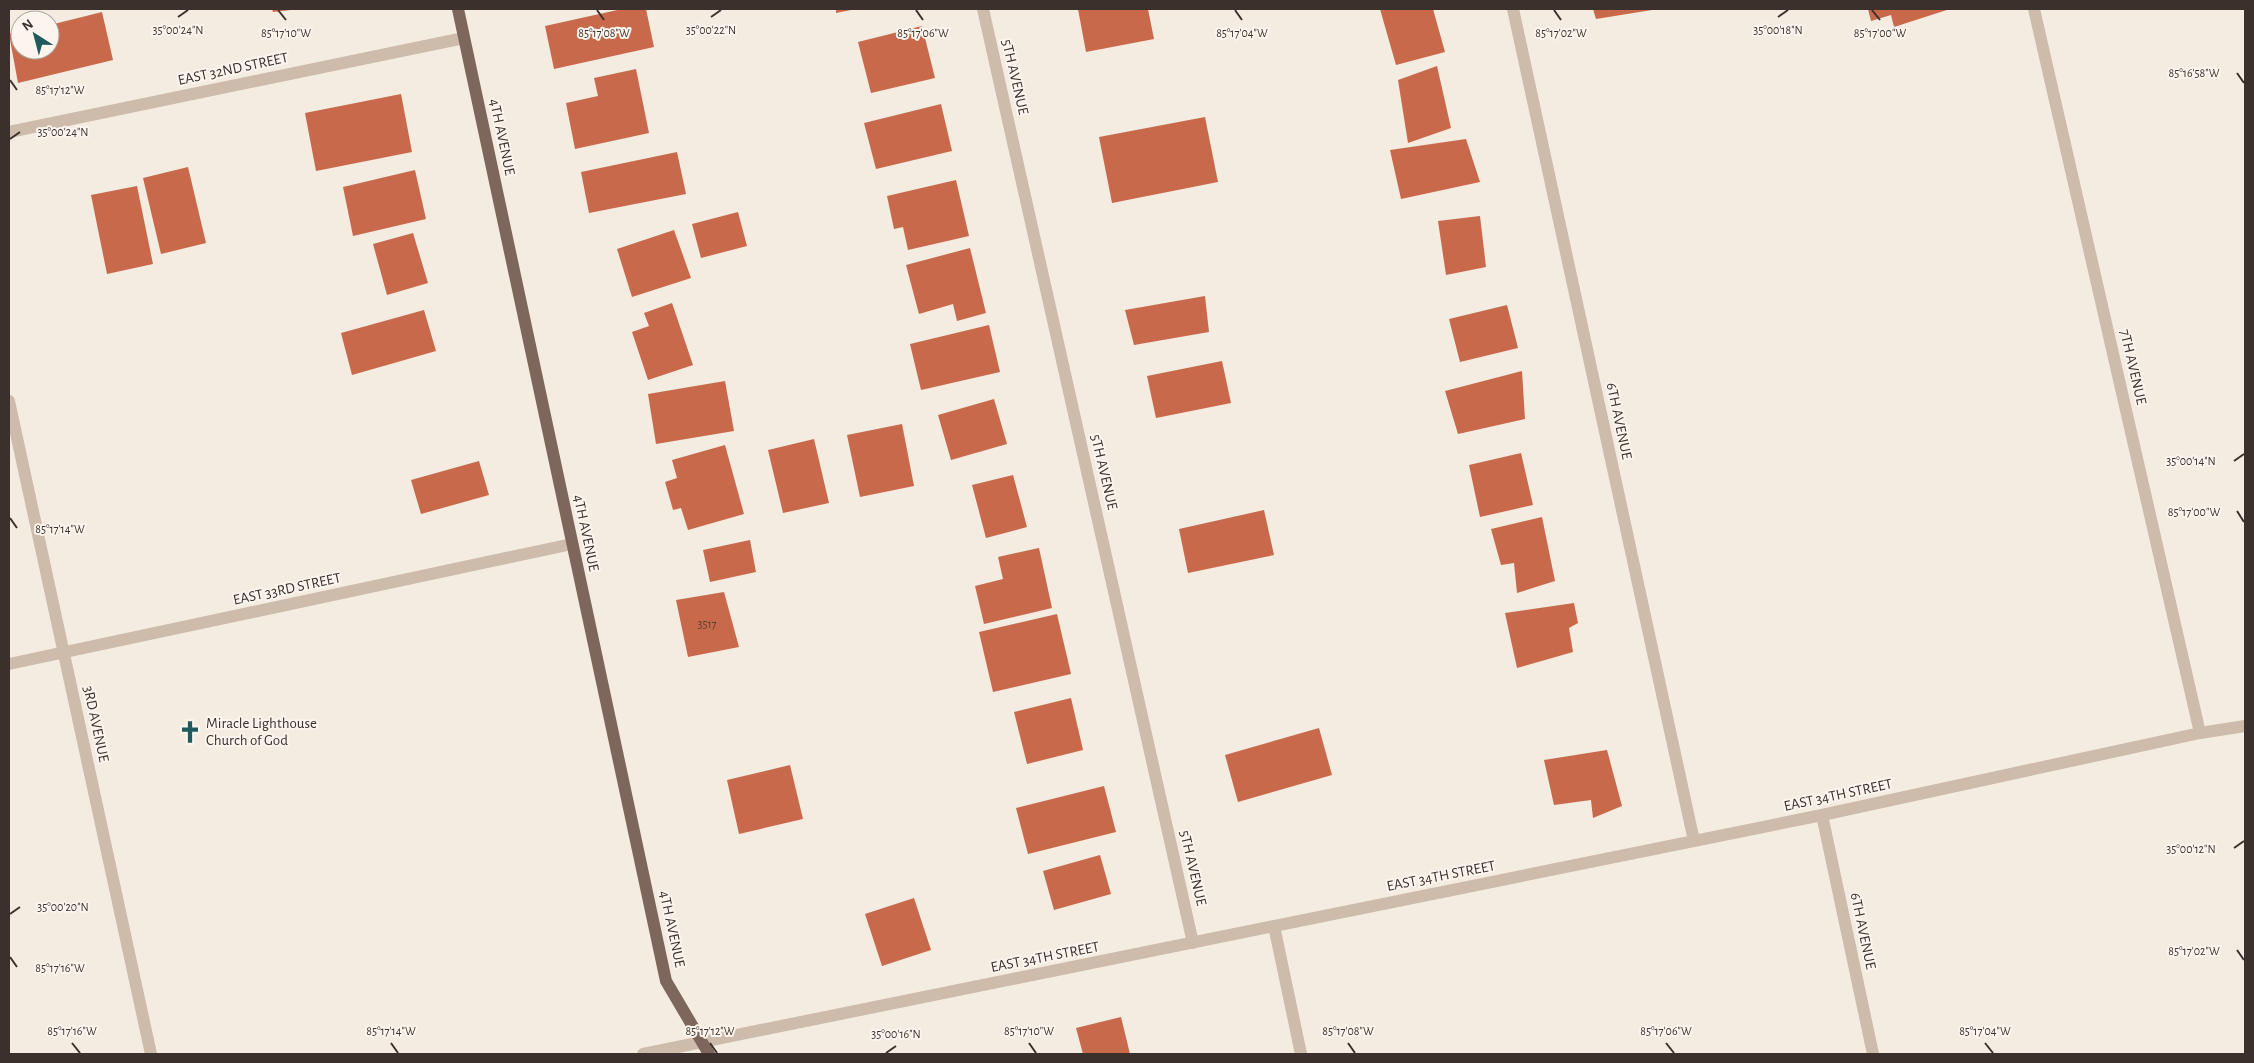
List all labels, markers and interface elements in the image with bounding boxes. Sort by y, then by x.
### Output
north arrow [10,10,60,60]
text: N [20,17,36,34]
text: 35°00'24"N [153,24,203,36]
text: 35°00'22"N [686,24,736,36]
text: 35°00'18"N [1753,24,1803,36]
text: 85°17'10"W [261,27,311,39]
text: 85°17'08"W [578,27,630,39]
text: 85°17'06"W [897,27,949,39]
text: 85°17'04"W [1216,27,1268,39]
text: 85°17'02"W [1535,27,1587,39]
text: 85°17'00"W [1854,27,1906,39]
street label: 5TH AVENUE [999,38,1031,116]
street label: EAST 32ND STREET [177,50,290,88]
text: 85°16'58"W [2169,67,2220,79]
text: 85°17'12"W [35,84,85,96]
street label: 4TH AVENUE [487,97,517,177]
text: 35°00'24"N [38,126,88,138]
street label: 7TH AVENUE [2117,328,2149,406]
street label: 6TH AVENUE [1604,381,1634,461]
street label: 5TH AVENUE [1088,433,1120,511]
text: 35°00'14"N [2166,455,2216,467]
street label: 4TH AVENUE [571,493,601,573]
text: 85°17'00"W [2168,506,2220,518]
text: 85°17'14"W [35,523,85,535]
street label: EAST 33RD STREET [232,570,343,608]
house number: 3517 [697,618,717,630]
street label: 3RD AVENUE [81,684,111,764]
place label: Miracle Lighthouse Church of God [206,716,317,748]
church icon: Miracle Lighthouse Church of God [177,719,203,745]
street label: EAST 34TH STREET [1782,776,1894,814]
street label: 5TH AVENUE [1177,829,1209,907]
text: 35°00'12"N [2166,843,2216,855]
street label: EAST 34TH STREET [1385,858,1497,894]
street label: 4TH AVENUE [657,889,687,969]
street label: 6TH AVENUE [1848,891,1878,971]
text: 35°00'20"N [37,901,89,913]
street label: EAST 34TH STREET [989,939,1101,975]
text: 85°17'02"W [2168,945,2220,957]
text: 85°17'16"W [35,962,85,974]
text: 85°17'16"W [47,1025,97,1037]
text: 85°17'14"W [366,1025,416,1037]
text: 85°17'12"W [685,1025,735,1037]
text: 85°17'10"W [1004,1025,1054,1037]
text: 85°17'08"W [1322,1025,1374,1037]
text: 85°17'06"W [1640,1025,1692,1037]
text: 85°17'04"W [1959,1025,2011,1037]
text: 35°00'16"N [871,1028,921,1040]

